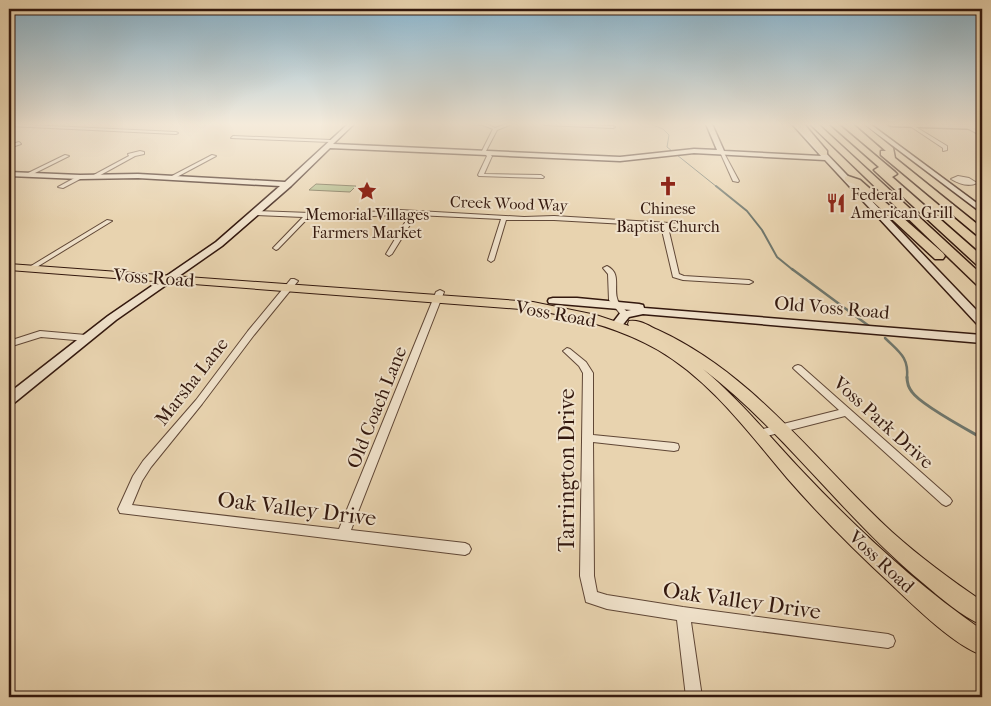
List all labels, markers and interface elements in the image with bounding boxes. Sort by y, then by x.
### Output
church icon: Chinese Baptist Church [657,175,679,197]
place icon: Memorial Villages Farmers Market [356,180,378,202]
place label: Federal American Grill [850,185,953,222]
street label: Creek Wood Way [450,192,569,215]
restaurant icon: Federal American Grill [825,192,847,214]
place label: Chinese Baptist Church [616,199,720,236]
place label: Memorial Villages Farmers Market [305,205,429,242]
street label: Voss Road [112,264,196,292]
street label: Old Voss Road [773,292,891,324]
street label: Voss Road [513,296,598,332]
street label: Marsha Lane [151,333,233,430]
street label: Old Coach Lane [342,343,411,472]
street label: Voss Park Drive [828,371,938,473]
street label: Tarrington Drive [554,388,580,552]
street label: Oak Valley Drive [216,486,378,532]
street label: Voss Road [843,525,919,598]
street label: Oak Valley Drive [661,577,823,625]

